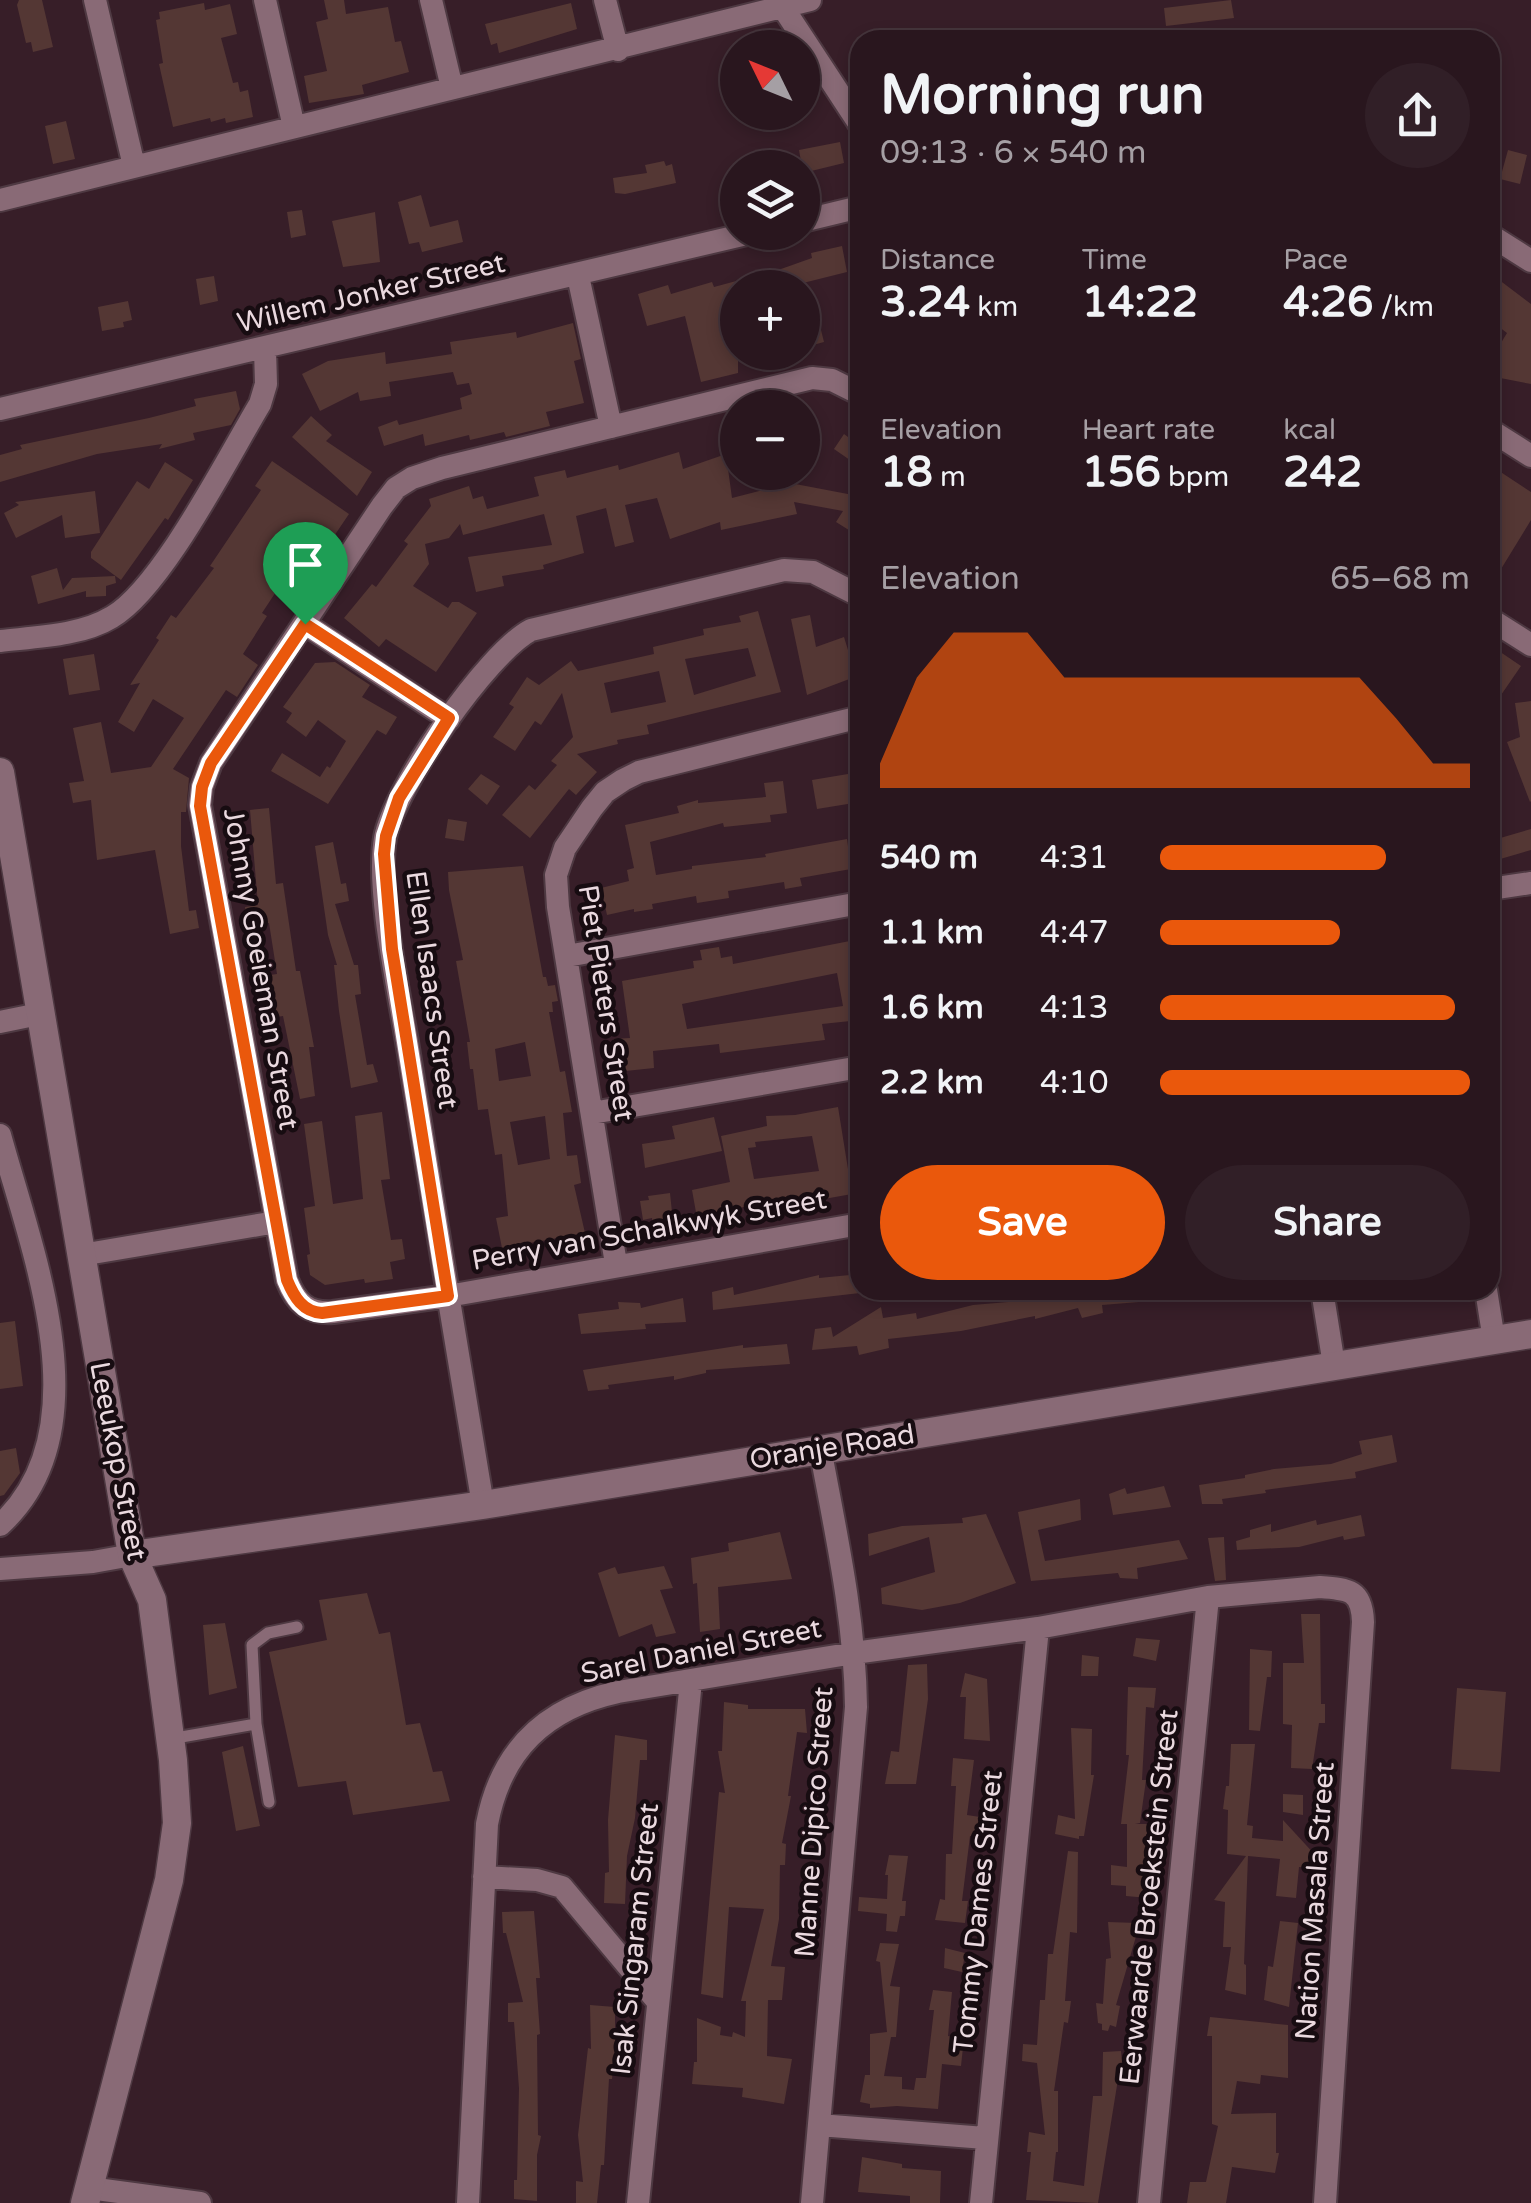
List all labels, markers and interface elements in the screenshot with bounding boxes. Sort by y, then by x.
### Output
north arrow [720,30,820,130]
map controls [720,30,820,490]
text: Morning run [880,63,1205,129]
button: share [1365,63,1470,168]
text: 09:13 · 6 × 540 m [880,134,1146,172]
button: layers [720,150,820,250]
text: Distance [880,243,995,277]
text: Time [1082,243,1147,277]
text: Pace [1283,243,1348,277]
street label: Willem Jonker Street [234,246,508,340]
button: + [720,270,820,370]
text: 3.24 [880,277,970,328]
text: 14:22 [1082,277,1198,328]
text: 4:26 [1283,277,1373,328]
text: km [970,290,1018,324]
text: /km [1373,290,1434,324]
button: − [720,390,820,490]
text: Elevation [880,413,1002,447]
text: Heart rate [1082,413,1215,447]
text: kcal [1283,413,1336,447]
text: 18 [880,447,933,498]
text: 156 [1082,447,1161,498]
text: 242 [1283,447,1362,498]
text: m [933,460,966,494]
text: bpm [1161,460,1229,494]
pin [263,522,348,625]
icon: arrive [278,537,333,592]
text: Elevation [880,560,1020,598]
text: 65–68 m [1330,560,1470,598]
street label: Johnny Goeieman Street [216,806,306,1133]
text: 540 m [880,839,978,877]
text: 4:31 [1040,839,1109,877]
street label: Ellen Isaacs Street [398,869,466,1112]
street label: Piet Pieters Street [571,882,642,1124]
text: 1.1 km [880,914,984,952]
text: 4:47 [1040,914,1109,952]
text: 1.6 km [880,989,984,1027]
text: 4:13 [1040,989,1109,1027]
text: 2.2 km [880,1064,984,1102]
text: 4:10 [1040,1064,1109,1102]
button: Save [880,1165,1165,1280]
button: Share [1185,1165,1470,1280]
street label: Perry van Schalkwyk Street [469,1182,829,1278]
street label: Leeukop Street [82,1359,154,1564]
street label: Oranje Road [747,1417,917,1477]
street label: Sarel Daniel Street [578,1611,824,1691]
street label: Manne Dipico Street [788,1685,840,1959]
street label: Eerwaarde Broekstein Street [1112,1707,1186,2086]
street label: Nation Masala Street [1288,1760,1342,2041]
street label: Tommy Dames Street [946,1768,1010,2055]
street label: Isak Singaram Street [604,1801,666,2077]

